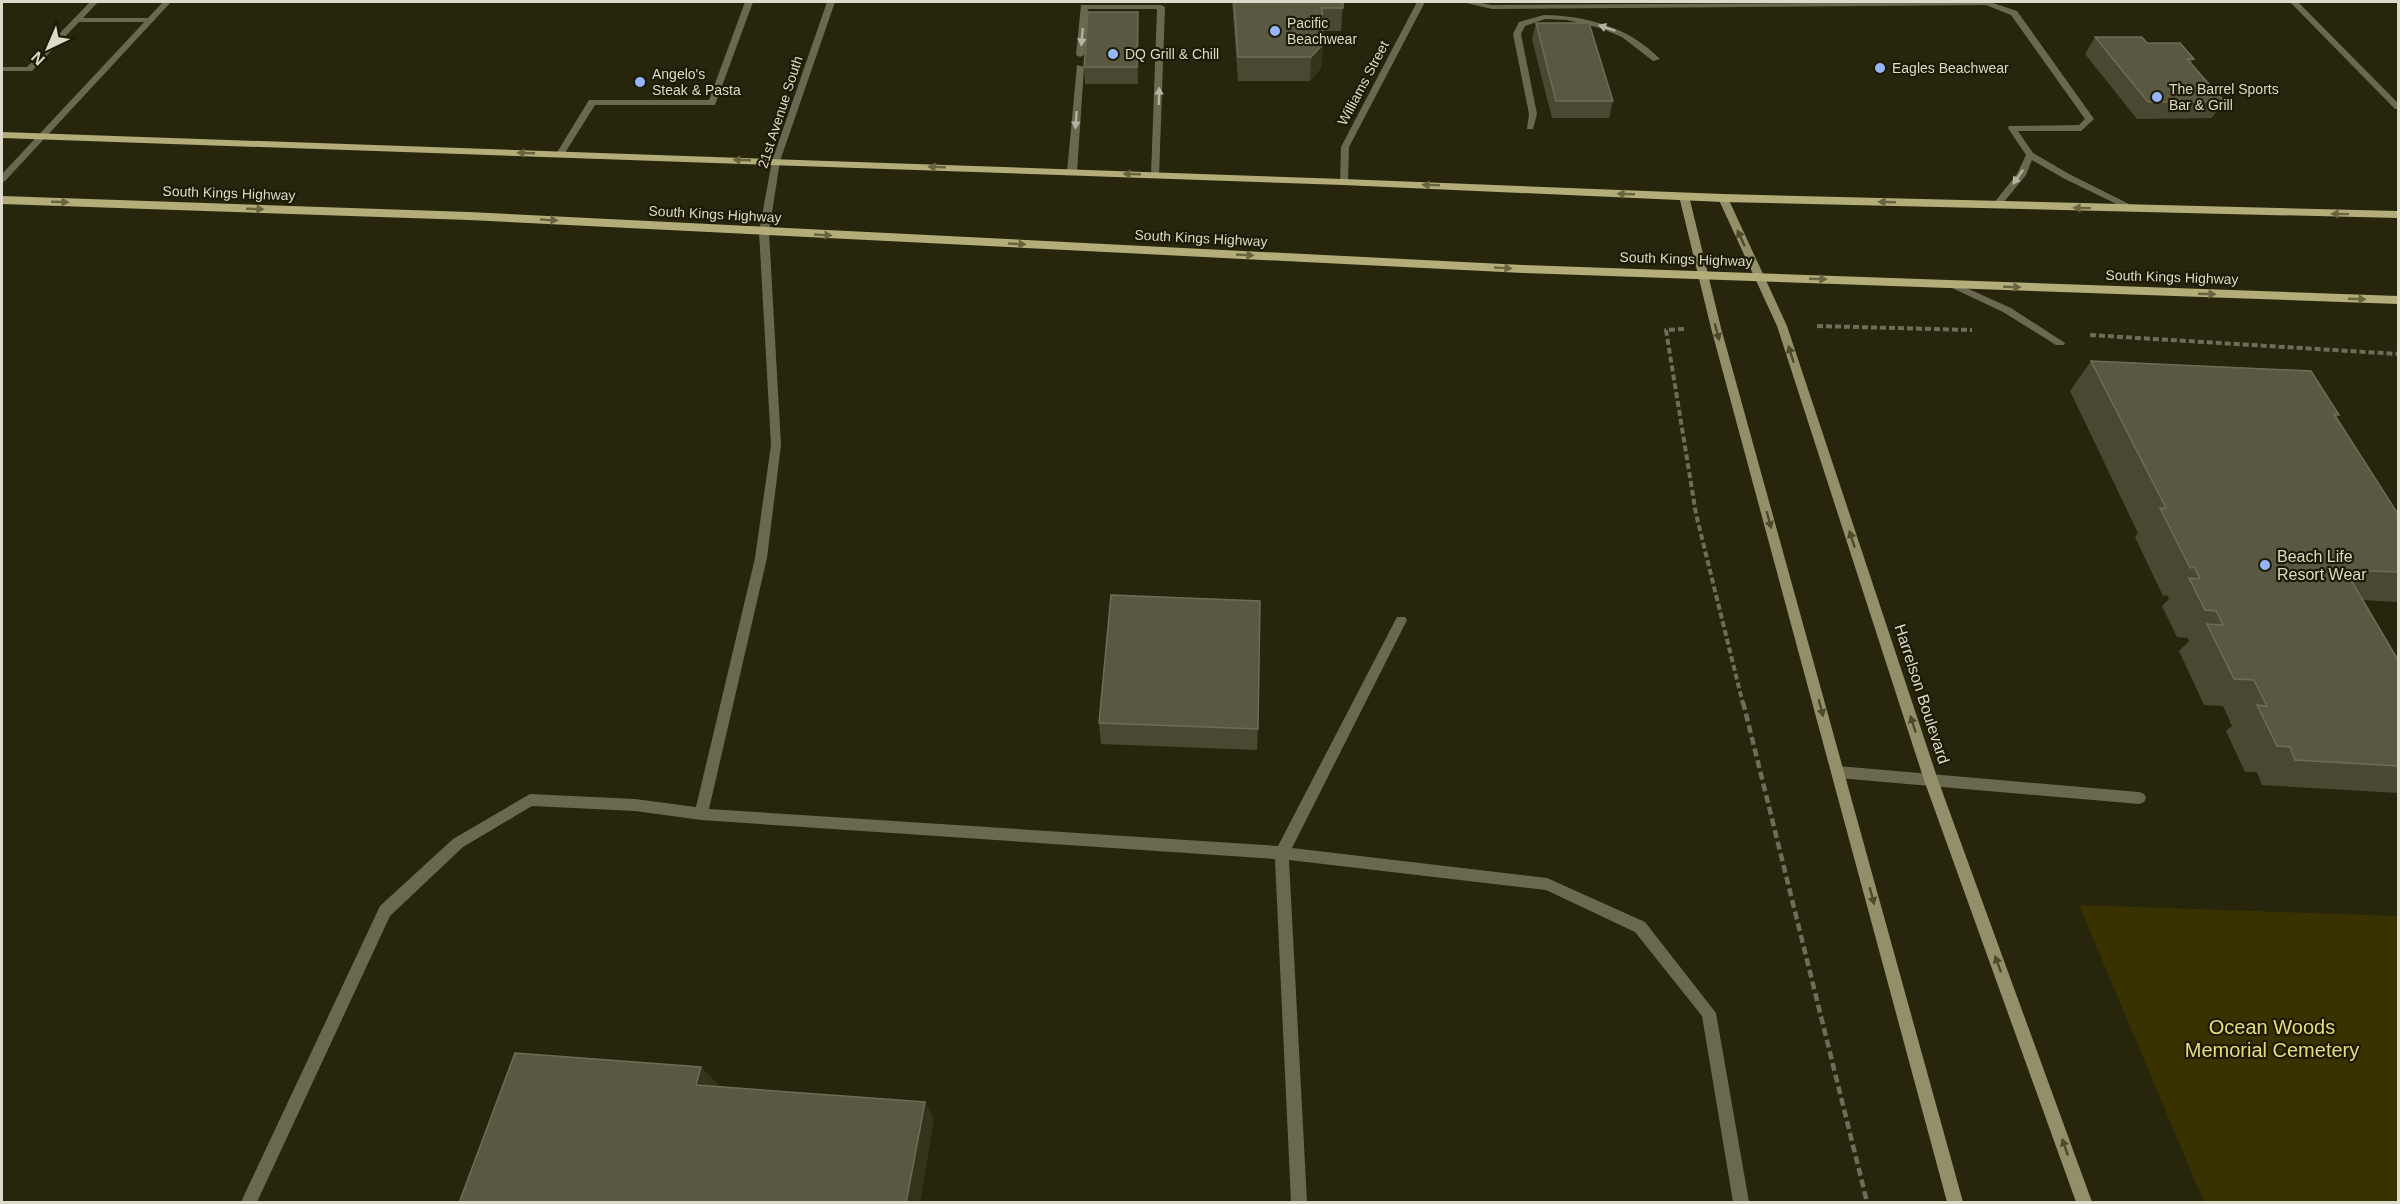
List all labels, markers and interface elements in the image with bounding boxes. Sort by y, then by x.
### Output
place label: Pacific Beachwear [1287,15,1357,47]
north arrow [18,18,78,78]
one-way arrow [1598,23,1616,33]
marker: Pacific Beachwear [1268,24,1282,38]
one-way arrow [1077,28,1087,47]
street label: Williams Street [1334,38,1392,128]
place label: DQ Grill & Chill [1125,46,1219,62]
marker: DQ Grill & Chill [1106,47,1120,61]
text: N [28,48,48,69]
street label: 21st Avenue South [754,54,806,170]
place label: Eagles Beachwear [1892,60,2009,76]
marker: Eagles Beachwear [1873,61,1887,75]
place label: Angelo's Steak & Pasta [652,66,741,98]
marker: Angelo's Steak & Pasta [633,75,647,89]
place label: The Barrel Sports Bar & Grill [2169,81,2279,113]
one-way arrow [1154,86,1163,105]
marker: The Barrel Sports Bar & Grill [2150,90,2164,104]
one-way arrow [1071,110,1081,129]
one-way arrow [517,148,536,157]
one-way arrow [733,155,752,165]
one-way arrow [928,162,947,172]
one-way arrow [1122,169,1141,179]
one-way arrow [2012,169,2024,185]
one-way arrow [1421,181,1440,190]
street label: South Kings Highway [162,183,296,203]
one-way arrow [1616,189,1635,198]
one-way arrow [50,198,69,207]
one-way arrow [1878,198,1897,207]
street label: South Kings Highway [648,203,782,225]
one-way arrow [2073,203,2092,212]
one-way arrow [245,204,264,213]
one-way arrow [2331,209,2350,219]
one-way arrow [539,216,558,225]
street label: South Kings Highway [1134,227,1268,249]
one-way arrow [1736,228,1746,246]
one-way arrow [813,231,832,240]
one-way arrow [1008,240,1027,249]
street label: South Kings Highway [1619,249,1753,269]
one-way arrow [1236,251,1255,260]
one-way arrow [1494,263,1513,272]
street label: South Kings Highway [2105,267,2239,287]
one-way arrow [1808,275,1827,284]
one-way arrow [2003,282,2022,291]
one-way arrow [2198,289,2217,298]
one-way arrow [2347,294,2366,303]
one-way arrow [1713,323,1722,341]
one-way arrow [1785,345,1795,363]
one-way arrow [1764,510,1774,529]
one-way arrow [1846,530,1856,548]
place label: Beach Life Resort Wear [2277,548,2367,583]
marker: Beach Life Resort Wear [2258,558,2272,572]
street label: Harrelson Boulevard [1891,622,1953,766]
one-way arrow [1816,698,1826,717]
one-way arrow [1908,715,1917,733]
one-way arrow [1868,886,1878,905]
one-way arrow [1993,955,2003,973]
park label: Ocean Woods Memorial Cemetery [2185,1016,2359,1061]
one-way arrow [2059,1138,2069,1156]

